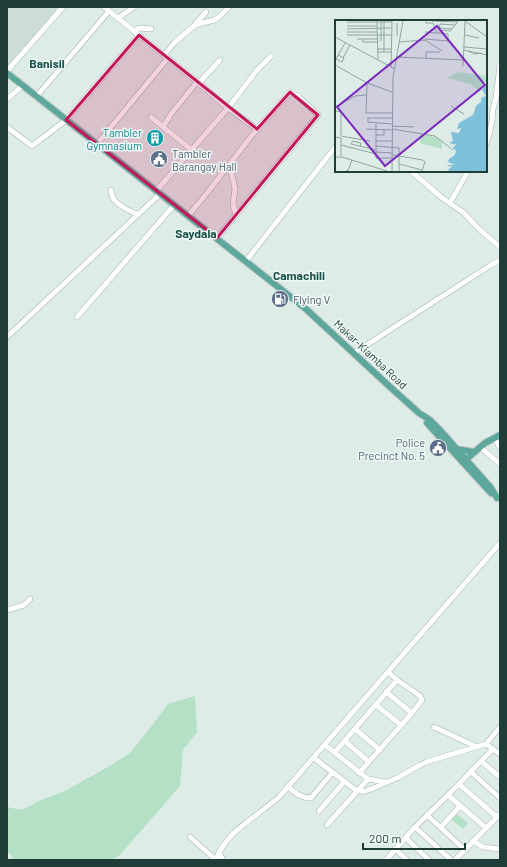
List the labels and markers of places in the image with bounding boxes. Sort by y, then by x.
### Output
place label: Tambler Gymnasium [86,126,142,152]
building icon: Tambler Gymnasium [145,128,165,148]
place label: Tambler Barangay Hall [172,147,237,173]
public building icon: Tambler Barangay Hall [149,149,169,169]
fuel station icon: Flying V [270,289,290,309]
place label: Flying V [293,293,331,306]
place label: Police Precinct No. 5 [358,436,425,462]
public building icon: Police Precinct No. 5 [428,438,448,458]

